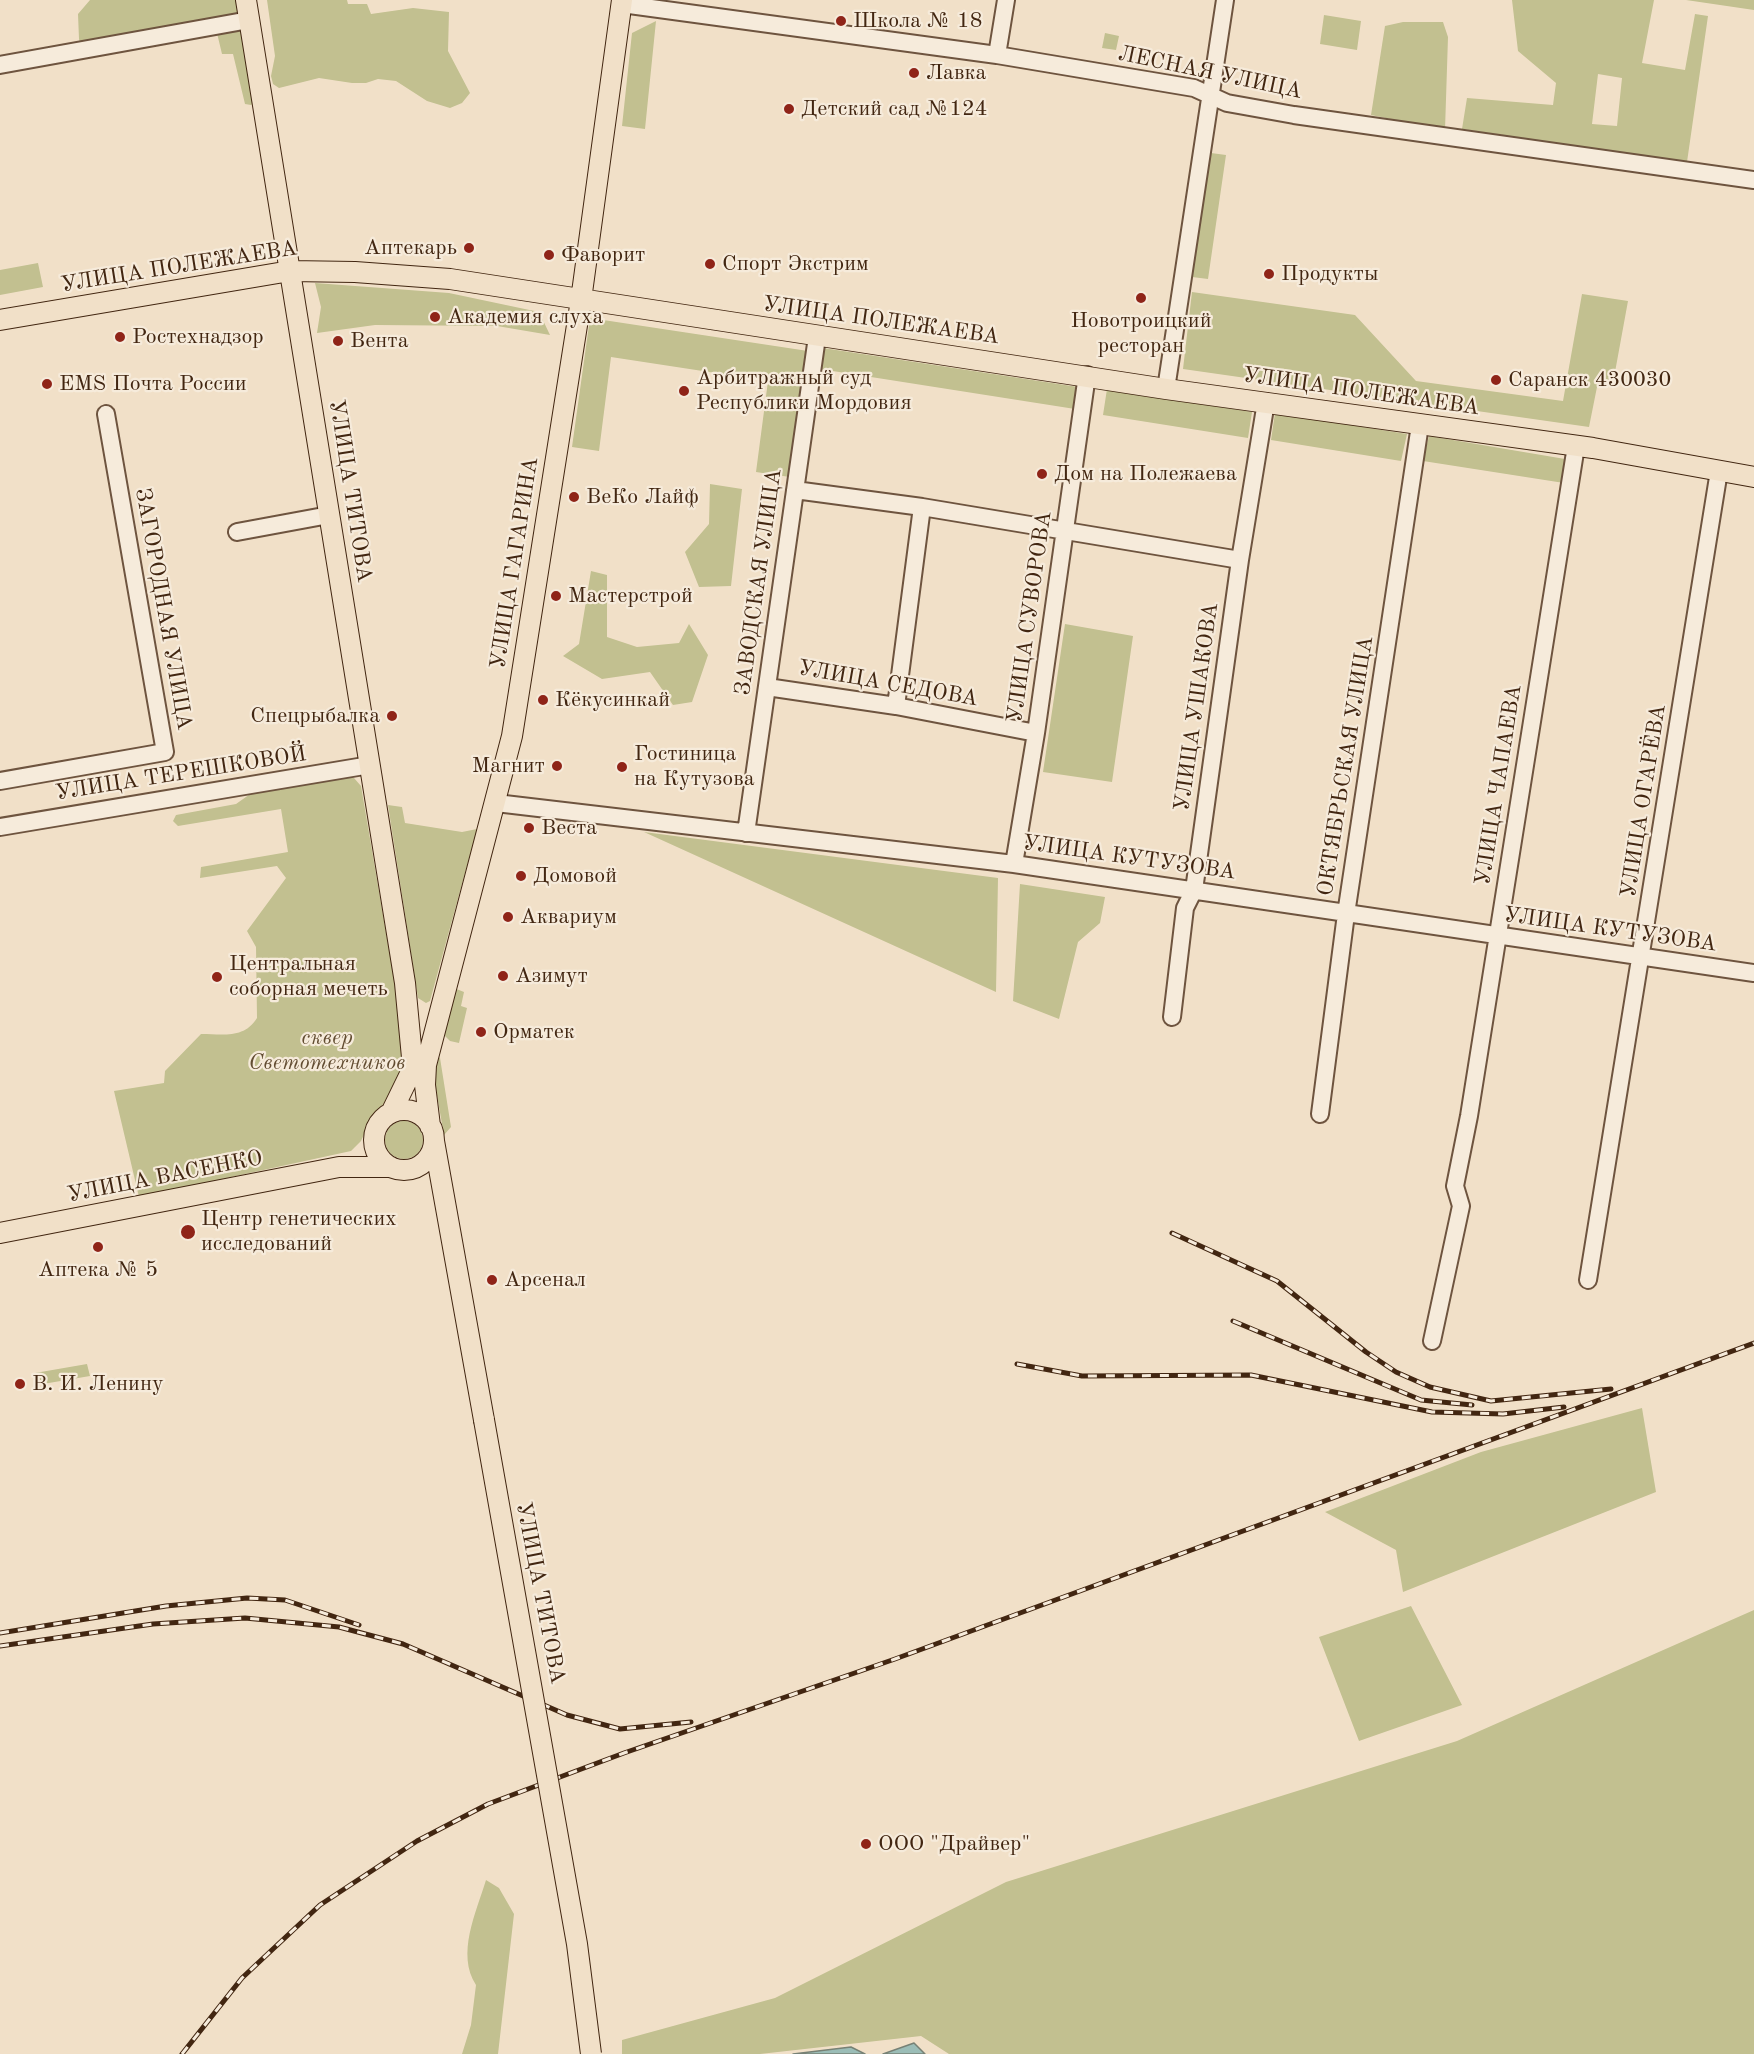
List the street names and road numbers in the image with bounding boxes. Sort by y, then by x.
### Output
street label: ЛЕСНАЯ УЛИЦА [1116,41,1304,105]
street label: УЛИЦА ПОЛЕЖАЕВА [59,235,299,299]
street label: УЛИЦА ПОЛЕЖАЕВА [761,291,1001,351]
street label: УЛИЦА ПОЛЕЖАЕВА [1241,362,1481,422]
street label: УЛИЦА ТИТОВА [323,398,377,584]
street label: УЛИЦА ГАГАРИНА [485,455,545,671]
street label: ЗАВОДСКАЯ УЛИЦА [730,467,788,697]
street label: ЗАГОРОДНАЯ УЛИЦА [129,486,197,732]
street label: УЛИЦА СУВОРОВА [1002,509,1058,725]
street label: УЛИЦА УШАКОВА [1169,601,1225,813]
street label: ОКТЯБРЬСКАЯ УЛИЦА [1312,634,1380,898]
street label: УЛИЦА СЕДОВА [796,655,980,713]
street label: УЛИЦА ЧАПАЕВА [1470,683,1528,887]
street label: УЛИЦА ОГАРЁВА [1616,702,1672,900]
street label: УЛИЦА ТЕРЕШКОВОЙ [54,741,308,807]
street label: УЛИЦА КУТУЗОВА [1021,830,1237,886]
street label: УЛИЦА КУТУЗОВА [1502,902,1718,958]
street label: УЛИЦА ВАСЕНКО [65,1145,265,1209]
street label: УЛИЦА ТИТОВА [509,1500,571,1686]

